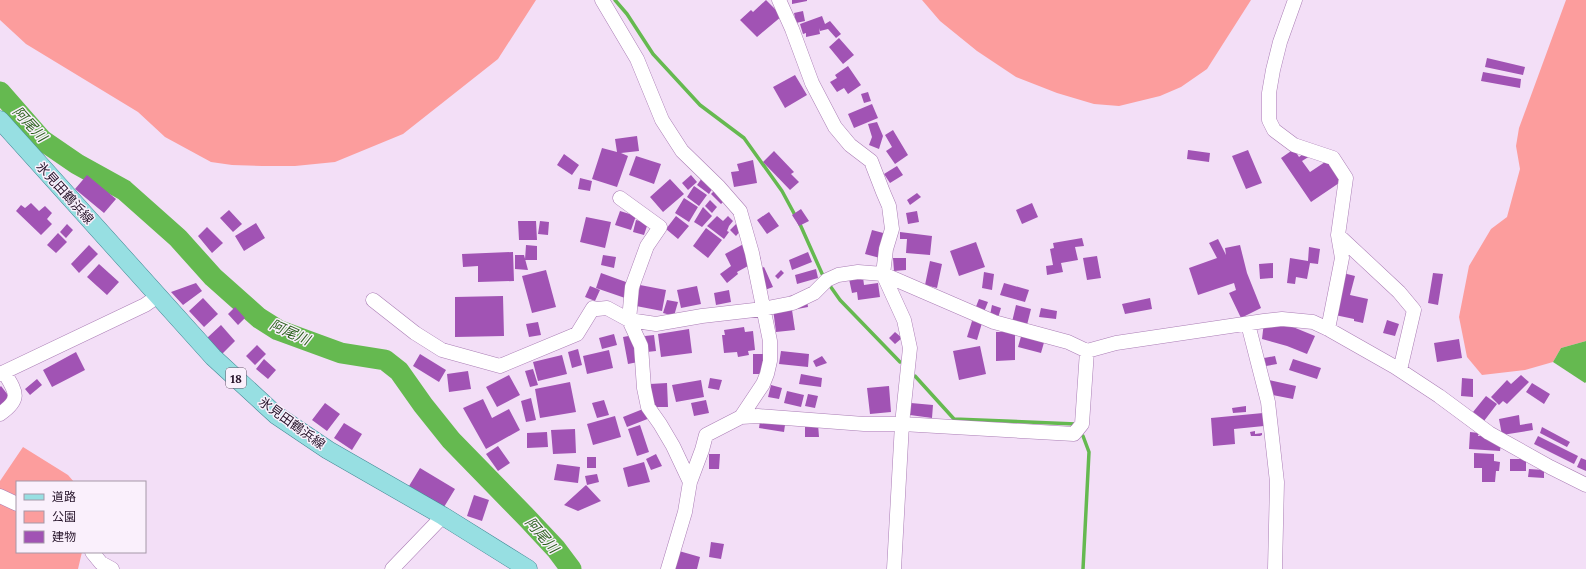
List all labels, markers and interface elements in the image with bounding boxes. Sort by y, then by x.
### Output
water label: 阿尾川 [9,103,52,147]
street label: 氷見田鶴浜線 [33,158,97,228]
water label: 阿尾川 [267,315,315,350]
road number: 18 [226,368,246,388]
street label: 氷見田鶴浜線 [255,393,329,453]
legend [16,481,146,553]
text: 道路 [52,489,76,504]
text: 公園 [52,509,76,524]
water label: 阿尾川 [521,513,564,558]
text: 建物 [52,529,76,544]

